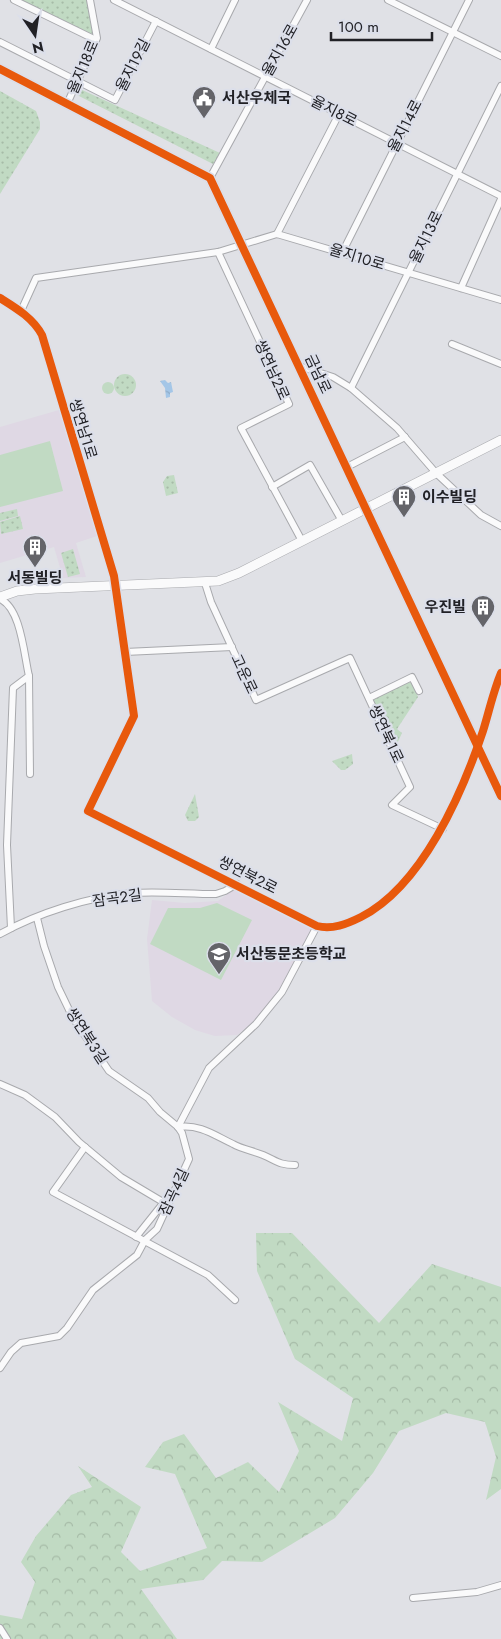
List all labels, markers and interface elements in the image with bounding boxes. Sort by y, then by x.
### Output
north arrow [10,10,60,60]
scale bar [331,10,432,42]
text: 100 m [338,16,379,38]
street label: 율지16로 [257,20,303,80]
street label: 율지19길 [110,35,156,95]
text: N [30,37,46,59]
street label: 율지18로 [62,37,104,97]
public building icon: 서산우체국 [191,85,217,119]
place label: 서산우체국 [222,87,291,109]
street label: 율지8로 [307,90,361,132]
street label: 율지14로 [382,96,428,156]
street label: 율지13로 [404,207,448,267]
street label: 율지10로 [326,238,388,276]
street label: 쌍연남2로 [249,336,295,404]
street label: 금남로 [299,351,337,397]
street label: 쌍연남1로 [63,396,103,462]
building icon: 이수빌딩 [391,484,417,518]
place label: 이수빌딩 [422,486,477,508]
building icon: 서동빌딩 [22,534,48,568]
place label: 서동빌딩 [7,567,63,589]
building icon: 우진빌 [470,594,496,628]
place label: 우진빌 [425,596,466,618]
street label: 고운로 [225,651,263,697]
street label: 쌍연북1로 [363,701,409,767]
street label: 쌍연북2로 [215,851,281,899]
street label: 잠곡2길 [91,884,143,912]
school or university icon: 서산동문초등학교 [206,941,232,975]
place label: 서산동문초등학교 [236,943,347,965]
street label: 쌍연북3길 [61,1003,113,1069]
street label: 잠곡4길 [153,1165,195,1219]

